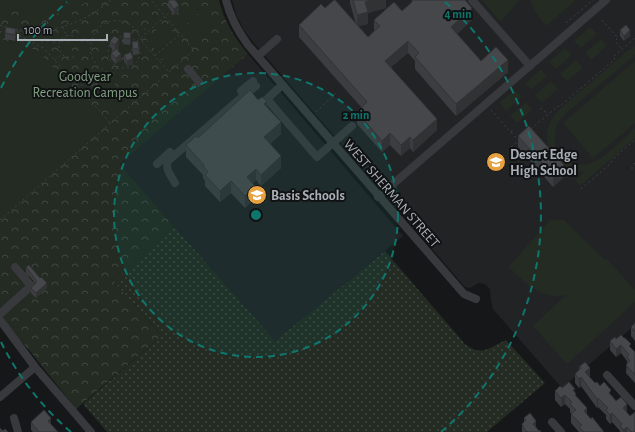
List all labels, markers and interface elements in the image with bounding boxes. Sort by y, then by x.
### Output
text: 4 min [444,8,472,20]
scale bar [18,16,107,42]
text: 100 m [24,24,52,36]
park label: Goodyear Recreation Campus [33,70,137,100]
text: 2 min [343,109,369,121]
street label: WEST SHERMAN STREET [341,137,442,250]
place label: Desert Edge High School [510,148,578,178]
school or university icon: Desert Edge High School [485,151,507,173]
school or university icon: Basis Schools [246,184,268,206]
place label: Basis Schools [271,189,345,203]
centre of rings [249,208,263,222]

